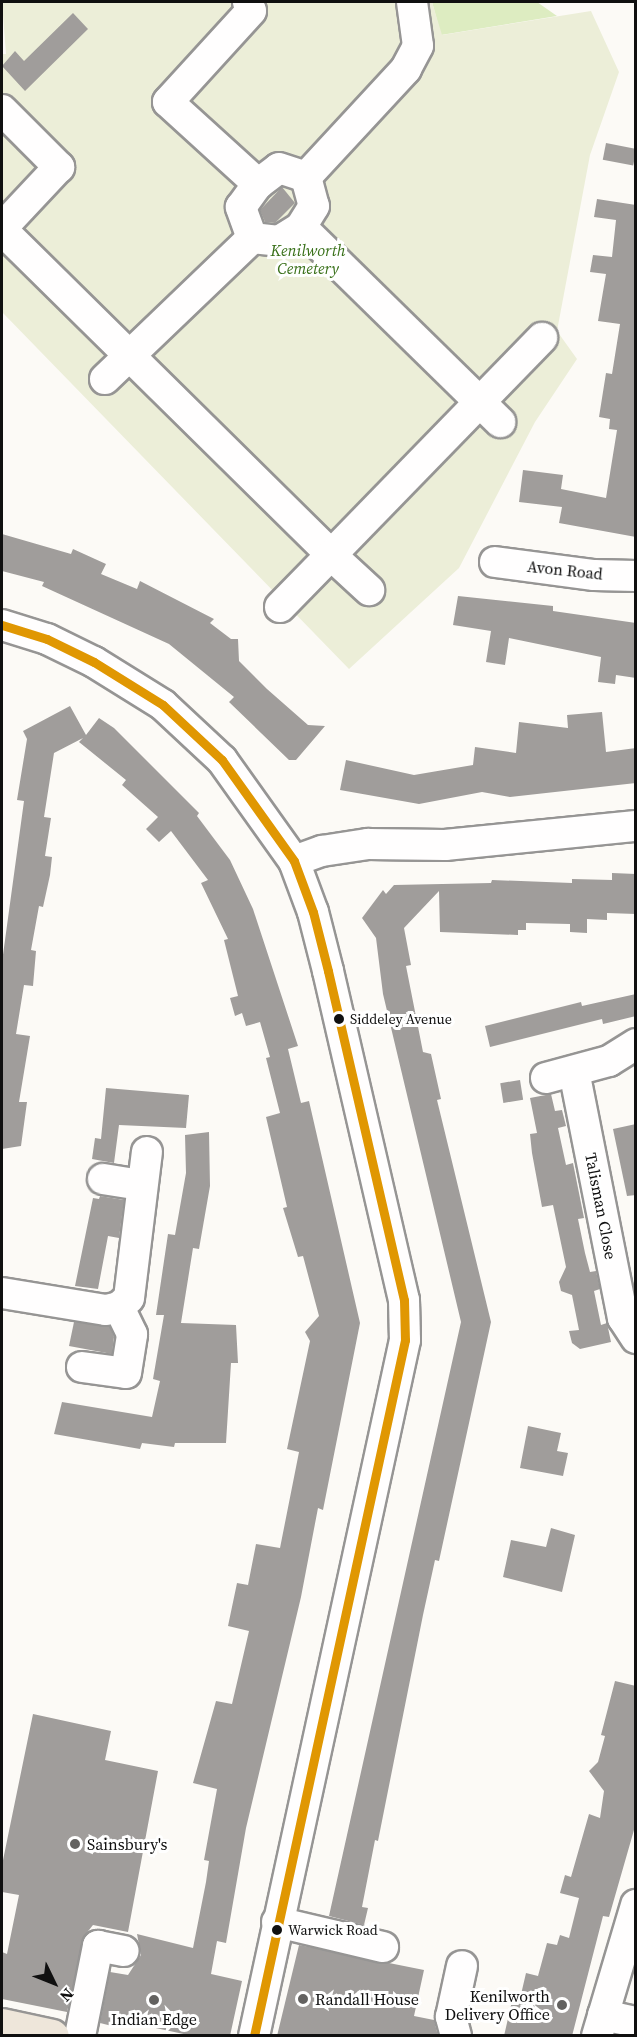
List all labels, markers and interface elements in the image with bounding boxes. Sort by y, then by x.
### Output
park label: Kenilworth Cemetery [271,240,345,278]
street label: Avon Road [526,556,604,584]
place label: Siddeley Avenue [350,1011,452,1027]
marker: Siddeley Avenue [333,1013,345,1025]
street label: Talisman Close [581,1151,621,1261]
place label: Sainsbury's [87,1834,167,1854]
marker: Sainsbury's [68,1837,82,1851]
place label: Warwick Road [288,1922,378,1938]
marker: Warwick Road [271,1924,283,1936]
north arrow [24,1953,84,2013]
text: N [55,1984,79,2007]
place label: Kenilworth Delivery Office [445,1986,550,2024]
place label: Randall House [315,1989,419,2009]
marker: Randall House [296,1992,310,2006]
marker: Indian Edge [147,1993,161,2007]
marker: Kenilworth Delivery Office [555,1998,569,2012]
place label: Indian Edge [111,2009,197,2029]

